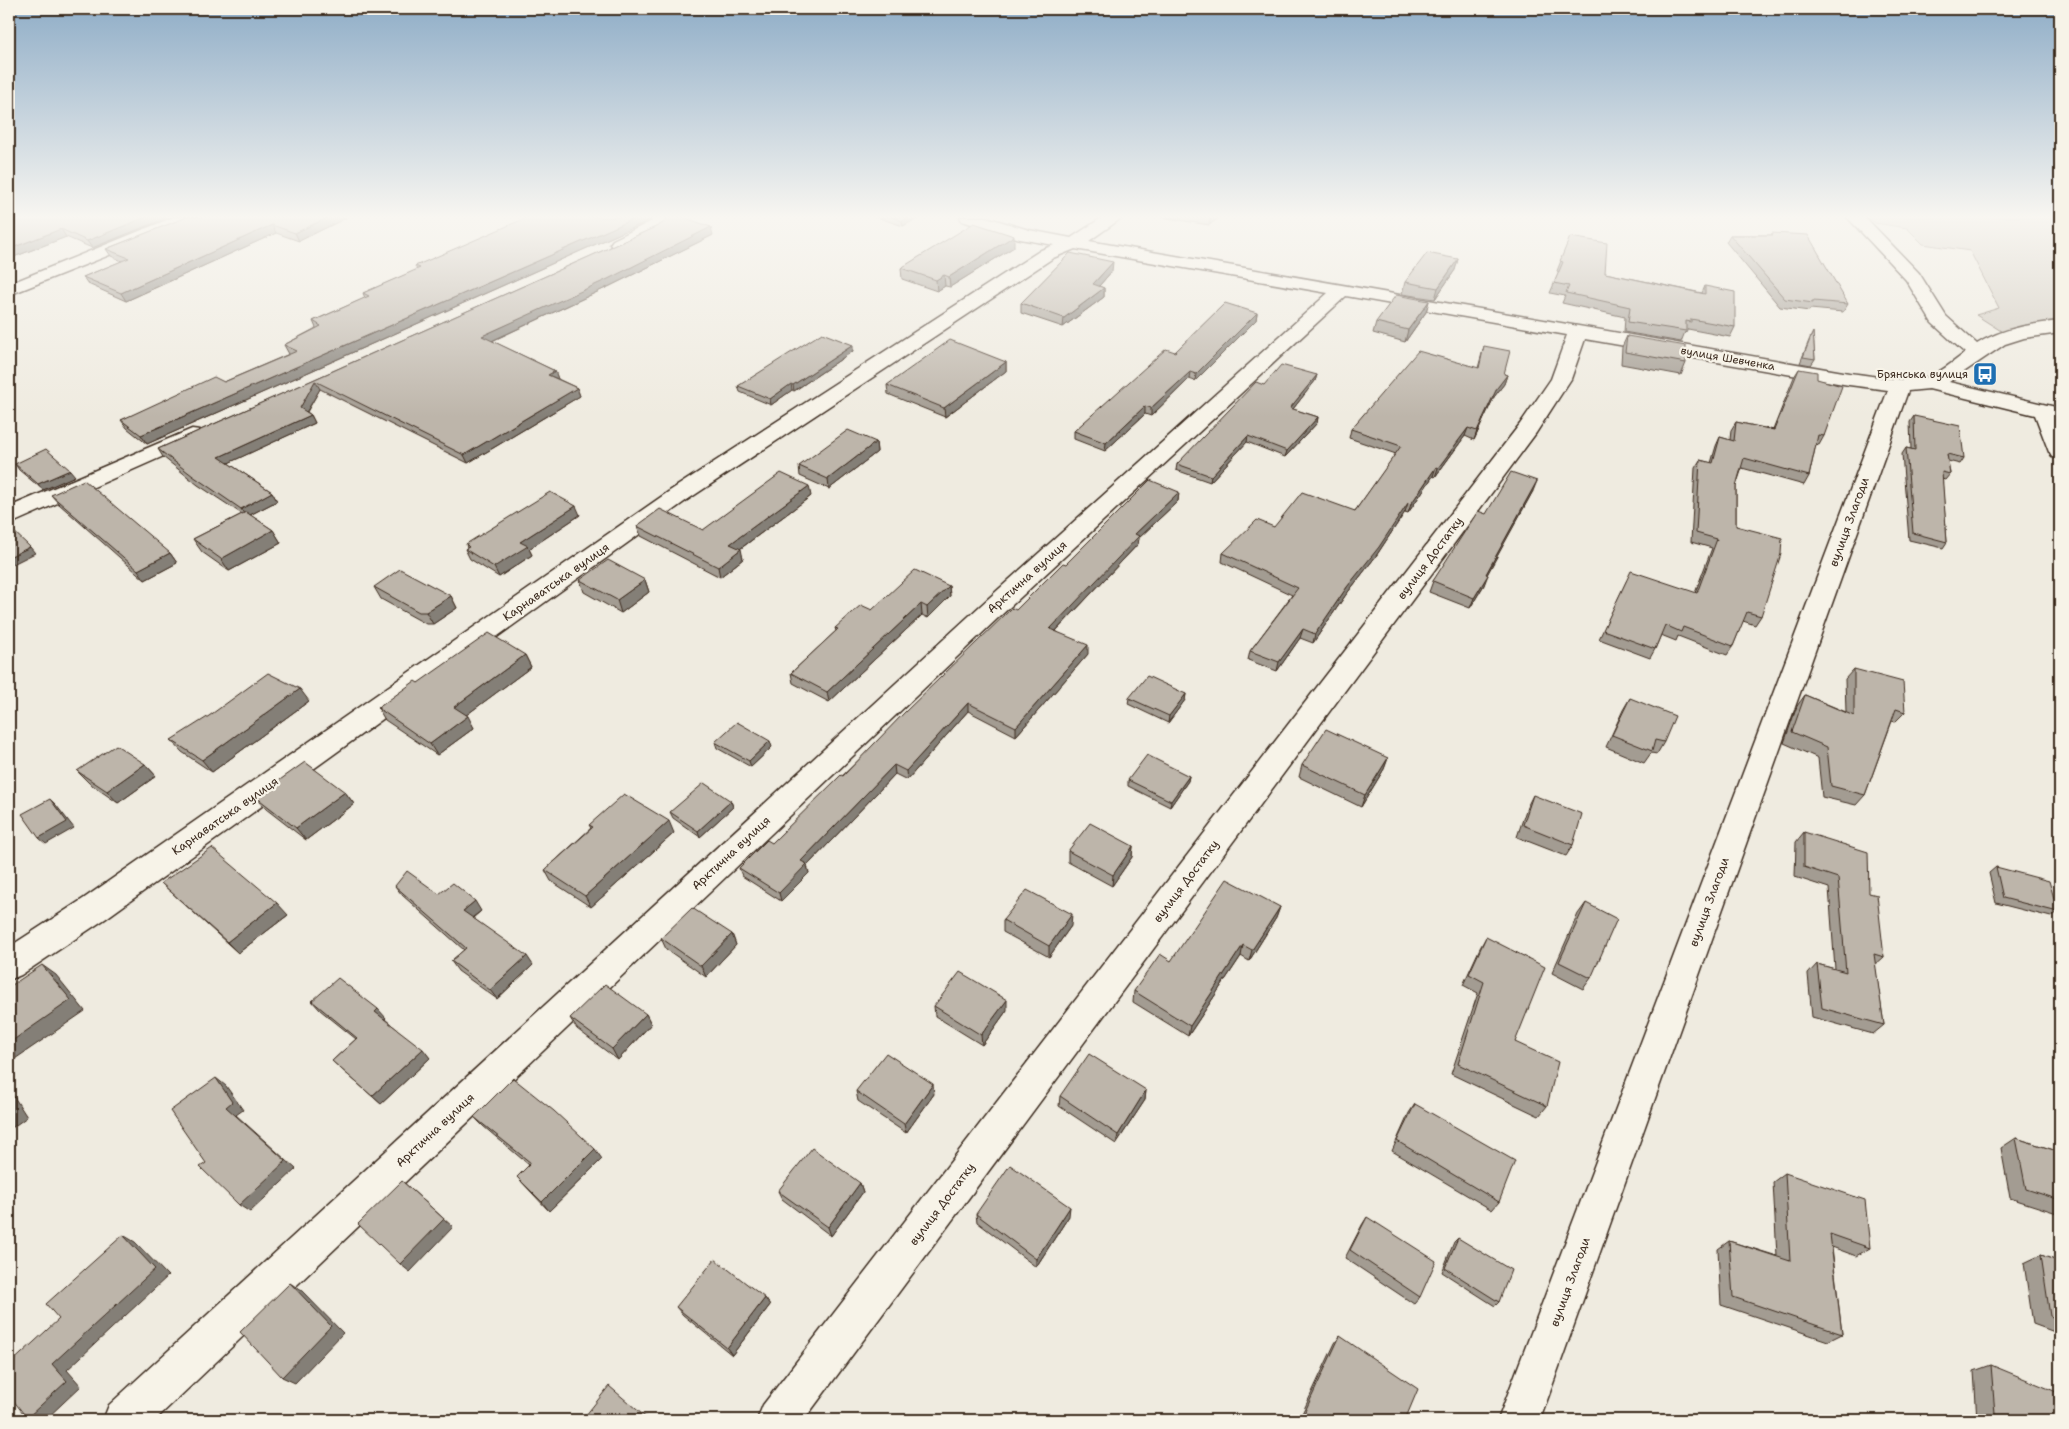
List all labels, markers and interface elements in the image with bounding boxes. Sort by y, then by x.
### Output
street label: вулиця Шевченка [1680,343,1776,374]
bus stop icon: Брянська вулиця [1972,361,1998,387]
place label: Брянська вулиця [1877,367,1968,382]
street label: вулиця Злагоди [1825,475,1873,569]
street label: вулиця Достатку [1394,513,1466,603]
street label: Арктична вулиця [984,537,1070,617]
street label: Карнаватська вулиця [500,539,612,625]
street label: Карнаватська вулиця [169,773,281,859]
street label: Арктична вулиця [688,812,774,894]
street label: вулиця Достатку [1150,836,1222,926]
street label: вулиця Злагоди [1685,855,1733,949]
street label: Арктична вулиця [392,1089,478,1171]
street label: вулиця Достатку [906,1159,978,1249]
street label: вулиця Злагоди [1546,1235,1594,1329]

